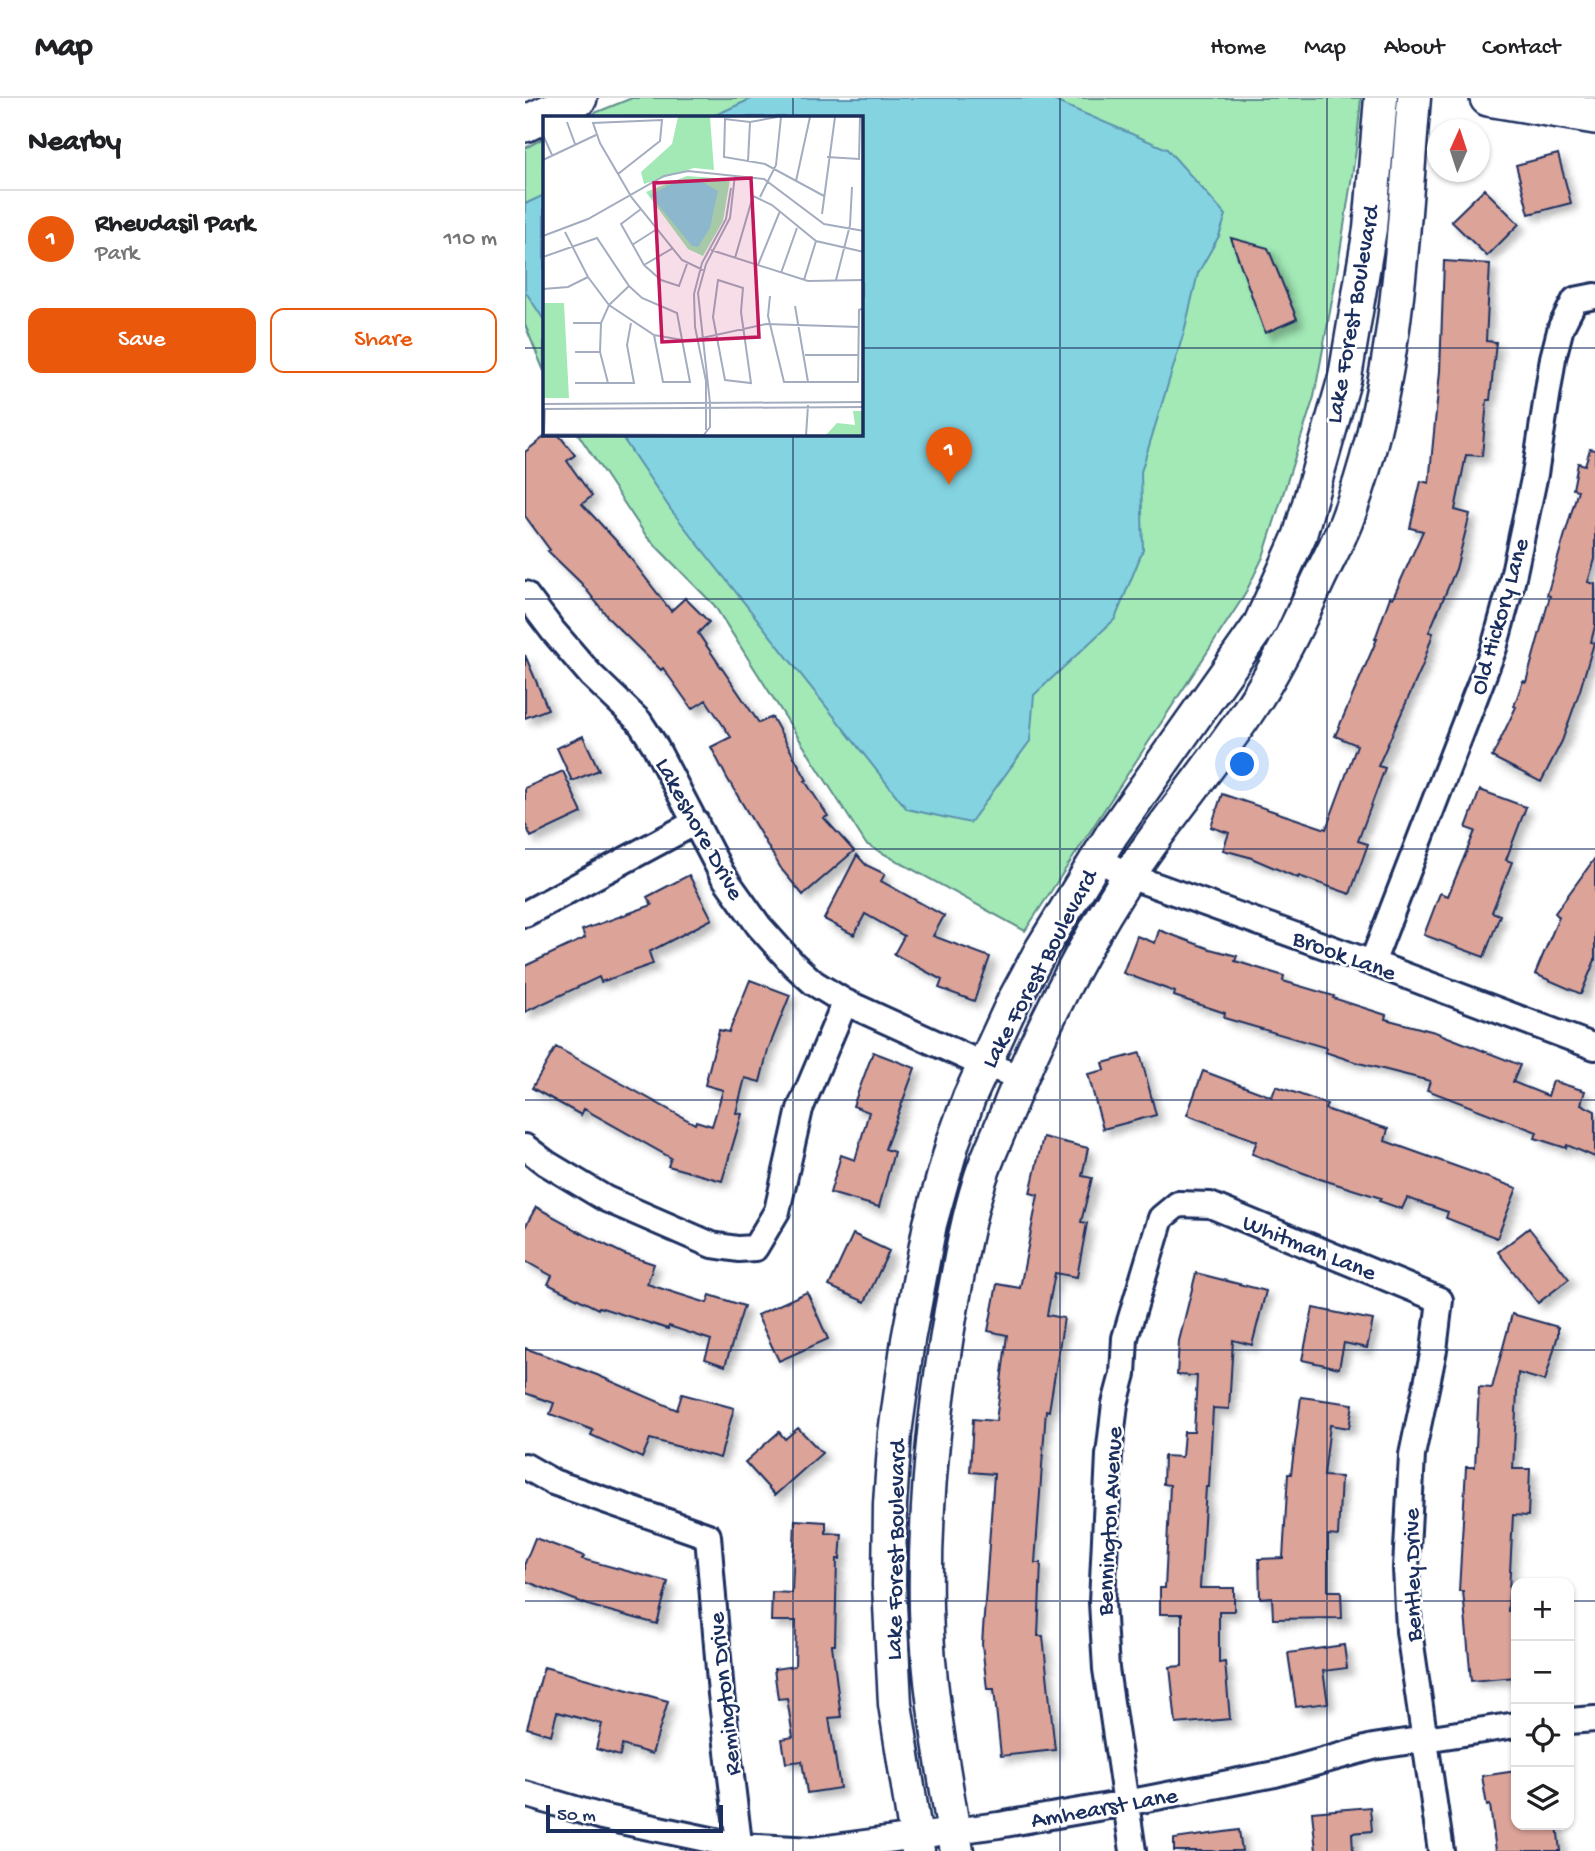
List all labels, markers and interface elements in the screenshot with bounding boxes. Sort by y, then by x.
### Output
text: Map [35,29,92,67]
text: Home [1210,34,1266,63]
text: Map [1304,34,1346,63]
text: About [1384,34,1444,63]
text: Contact [1482,34,1560,63]
inset map [543,116,863,436]
north arrow [1427,119,1490,182]
text: Nearby [28,126,121,161]
street label: Lake Forest Boulevard [1321,201,1388,426]
text: Rheudasil Park [95,210,255,241]
text: 1 [46,226,56,253]
text: 110 m [444,226,497,253]
text: Park [95,241,139,268]
button: Save [28,308,256,373]
button: Share [270,308,497,373]
pin: 1 [926,427,972,485]
street label: Old Hickory Lane [1465,535,1538,699]
your location [1225,747,1259,781]
street label: Lakeshore Drive [647,753,749,906]
street label: Lake Forest Boulevard [976,864,1107,1074]
street label: Brook Lane [1287,925,1400,990]
street label: Whitman Lane [1238,1209,1380,1289]
street label: Bennington Avenue [1092,1425,1131,1617]
street label: Lake Forest Boulevard [881,1437,914,1661]
street label: Bentley Drive [1399,1507,1430,1643]
map controls [1511,1578,1574,1830]
button: + [1511,1578,1574,1641]
street label: Remington Drive [703,1610,749,1777]
button: − [1511,1641,1574,1704]
button: locate [1511,1704,1574,1767]
button: layers [1511,1767,1574,1830]
street label: Amhearst Lane [1029,1782,1181,1837]
scale bar [546,1802,723,1834]
text: 50 m [557,1805,596,1828]

